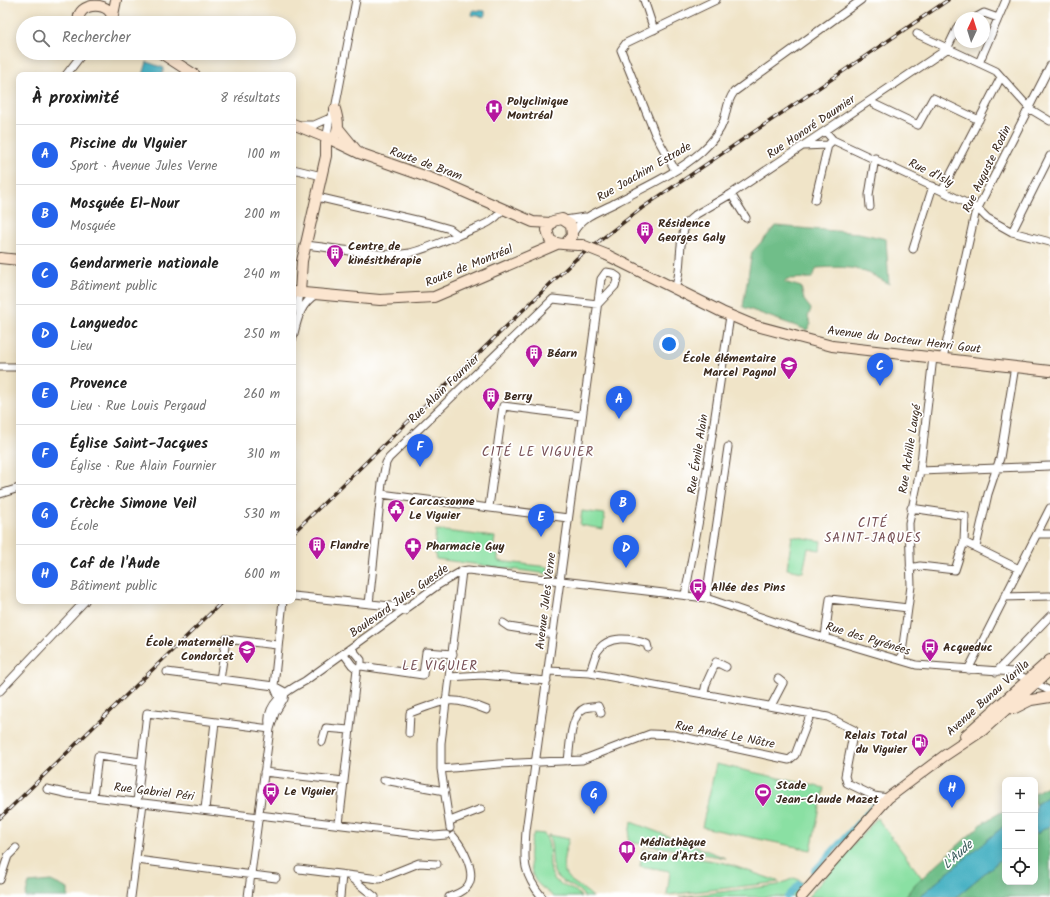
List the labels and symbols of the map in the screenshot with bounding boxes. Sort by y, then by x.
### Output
north arrow [954,12,990,48]
street label: Rue Honoré Daumier [763,90,860,164]
place label: Polyclinique Montréal [507,92,569,125]
hospital icon: Polyclinique Montréal [484,98,504,123]
street label: Rue Auguste Rodin [958,122,1016,216]
street label: Rue Joachim Estrade [593,137,695,207]
street label: Route de Bram [387,142,465,186]
street label: Rue d'Isly [905,154,957,192]
place label: Résidence Georges Galy [658,214,726,247]
building icon: Résidence Georges Galy [635,220,655,245]
place label: Centre de kinésithérapie [348,237,422,270]
street label: Route de Montréal [422,240,516,292]
building icon: Centre de kinésithérapie [325,243,345,268]
street label: Avenue du Docteur Henri Gout [826,321,982,359]
your location [659,334,679,354]
building icon: Béarn [524,343,544,368]
place label: Béarn [547,344,577,363]
street label: Rue Alain Fournier [404,349,485,428]
place label: École élémentaire Marcel Pagnol [683,349,777,382]
pin: C [867,353,893,386]
school or university icon: École élémentaire Marcel Pagnol [779,355,799,380]
building icon: Berry [481,386,501,411]
pin: A [606,386,632,419]
place label: Berry [504,387,533,406]
street label: Rue Achille Laugé [894,402,927,495]
street label: Rue Émile Alain [682,413,714,495]
pin: F [407,434,433,467]
district label: CITÉ LE VIGUIER [482,442,594,463]
pin: B [610,490,636,523]
place label: Carcassonne Le Viguier [409,492,475,525]
public building icon: Carcassonne Le Viguier [386,498,406,523]
pin: E [528,504,554,537]
district label: CITÉ SAINT-JAQUES [824,513,922,549]
building icon: Flandre [307,535,327,560]
pin: D [613,535,639,568]
place label: Flandre [330,536,369,555]
pharmacy icon: Pharmacie Guy [403,536,423,561]
place label: Pharmacie Guy [426,537,505,556]
street label: Avenue Jules Verne [531,551,561,650]
street label: Boulevard Jules Guesde [345,559,453,642]
bus stop icon: Allée des Pins [688,577,708,602]
place label: Allée des Pins [711,578,786,597]
street label: Rue des Pyrénées [823,617,913,661]
place label: École maternelle Condorcet [146,633,235,666]
bus stop icon: Acqueduc [920,637,940,662]
place label: Acqueduc [943,638,993,657]
school or university icon: École maternelle Condorcet [237,639,257,664]
street label: Avenue Bunau Varilla [942,655,1034,741]
district label: LE VIGUIER [402,656,478,677]
street label: Rue André Le Nôtre [674,716,777,754]
place label: Relais Total du Viguier [845,726,908,759]
fuel station icon: Relais Total du Viguier [910,732,930,757]
pin: H [939,775,965,808]
place label: Stade Jean-Claude Mazet [776,776,879,809]
street label: Rue Gabriel Péri [113,778,196,806]
bus stop icon: Le Viguier [261,781,281,806]
pin: G [581,781,607,814]
place label: Le Viguier [284,782,336,801]
sports icon: Stade Jean-Claude Mazet [753,782,773,807]
place label: Médiathèque Grain d'Arts [640,833,706,866]
water label: L'Aude [938,835,979,875]
library icon: Médiathèque Grain d'Arts [617,839,637,864]

